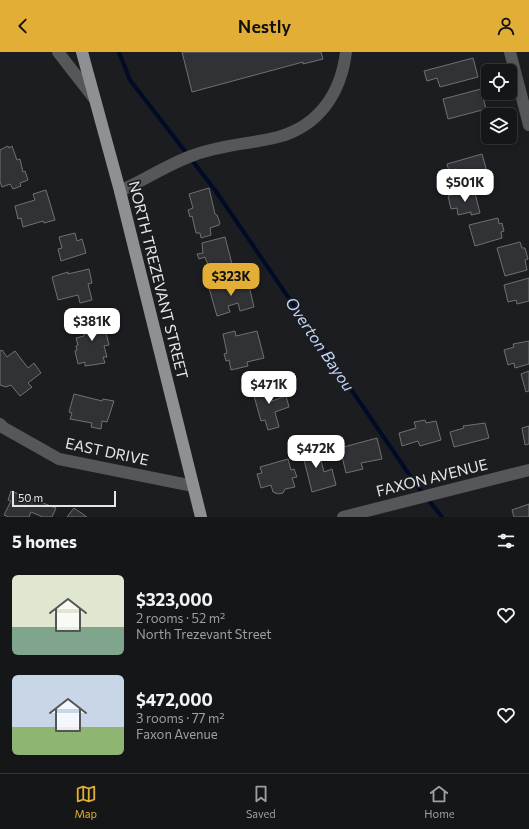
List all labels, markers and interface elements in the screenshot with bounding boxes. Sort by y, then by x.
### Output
icon: back [12,15,34,37]
text: Nestly [238,15,291,37]
icon: person [495,15,517,37]
map controls [481,64,517,144]
button: locate [481,64,517,100]
button: layers [481,108,517,144]
pin: $501K [437,169,493,203]
text: $501K [446,174,484,190]
street label: NORTH TREZEVANT STREET [126,179,192,381]
pin: $323K [203,263,259,297]
text: $323K [211,268,251,284]
water label: Overton Bayou [282,293,359,394]
pin: $381K [64,308,120,342]
text: $381K [73,313,111,329]
pin: $471K [241,371,297,405]
text: $471K [250,376,288,392]
street label: EAST DRIVE [64,433,151,469]
pin: $472K [288,435,344,469]
text: $472K [297,440,335,456]
street label: FAXON AVENUE [374,454,489,500]
scale bar [12,489,116,508]
text: 50 m [18,491,43,504]
icon: filters [495,530,517,552]
text: 5 homes [12,531,77,552]
text: $323,000 [136,589,213,610]
icon: home [44,591,92,639]
icon: heart [495,604,517,626]
text: 2 rooms · 52 m² [136,610,225,626]
text: North Trezevant Street [136,626,272,642]
text: $472,000 [136,689,213,710]
icon: home [44,691,92,739]
icon: heart [495,704,517,726]
text: 3 rooms · 77 m² [136,710,225,726]
text: Faxon Avenue [136,726,218,742]
tab: Map [74,783,97,820]
tab: Saved [246,783,276,820]
tab: Home [424,783,455,820]

